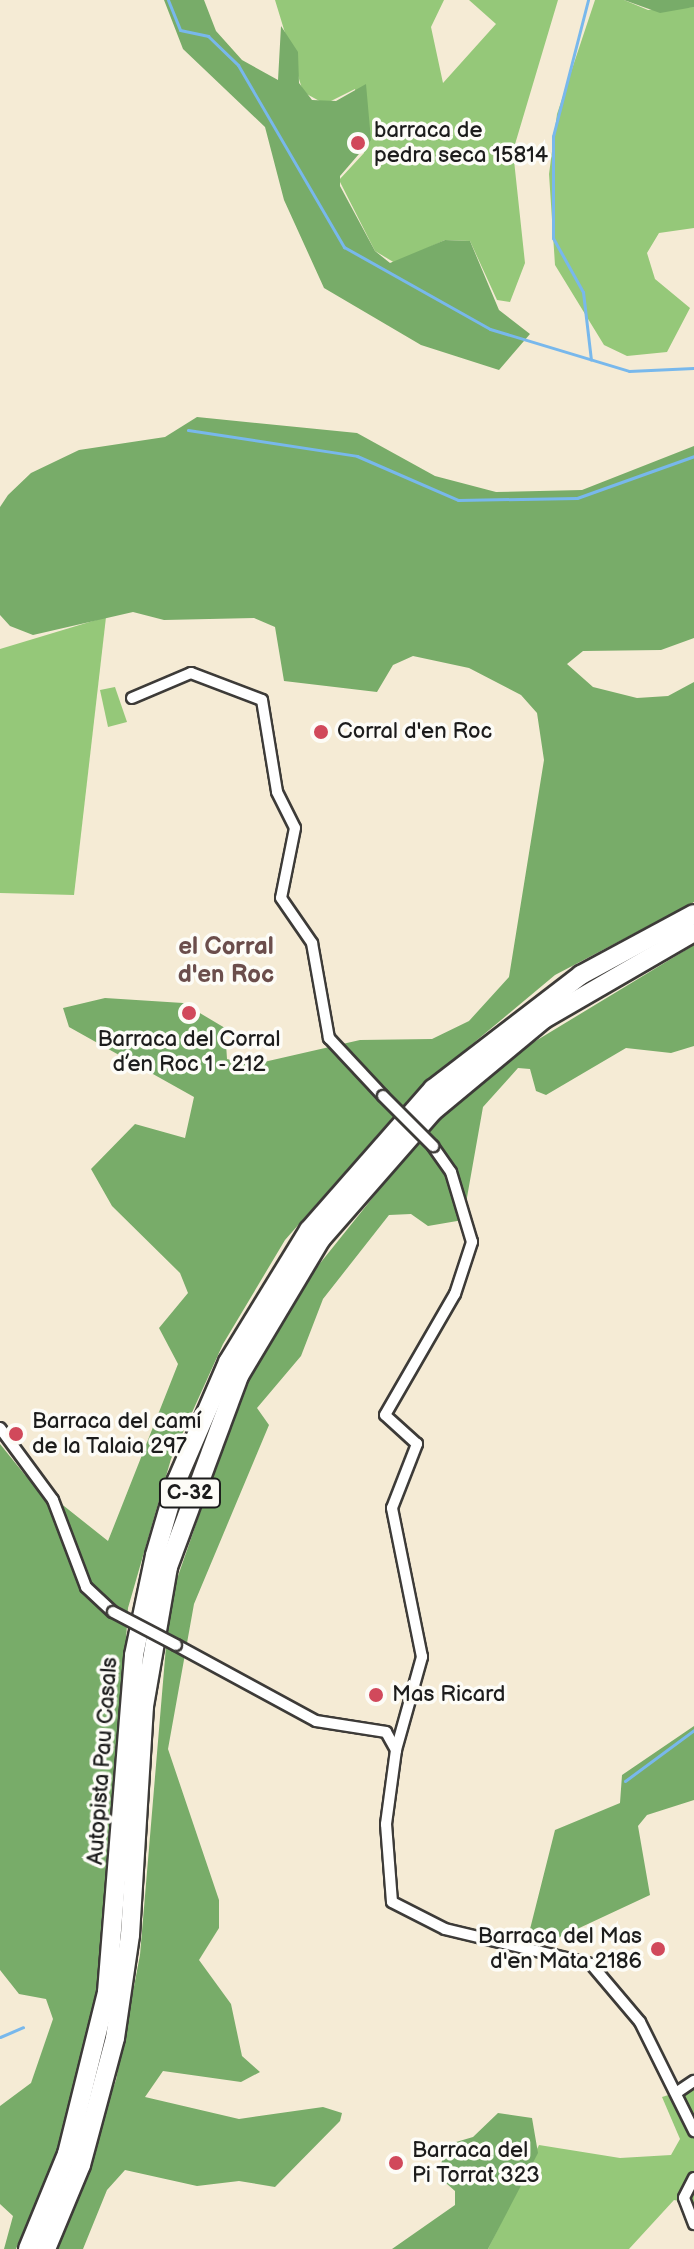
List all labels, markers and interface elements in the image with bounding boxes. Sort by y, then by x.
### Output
place label: barraca de pedra seca 15814 [374,117,548,168]
marker: barraca de pedra seca 15814 [349,134,367,152]
place label: Corral d'en Roc [337,719,492,745]
marker: Corral d'en Roc [312,723,330,741]
district label: el Corral d'en Roc [178,933,274,989]
marker: Barraca del Corral d’en Roc 1 - 212 [180,1004,198,1022]
place label: Barraca del Corral d’en Roc 1 - 212 [98,1026,280,1078]
place label: Barraca del camí de la Talaia 297 [32,1408,202,1460]
marker: Barraca del camí de la Talaia 297 [7,1425,25,1443]
road number: C-32 [158,1477,222,1509]
street label: Autopista Pau Casals [83,1656,123,1866]
place label: Mas Ricard [392,1682,505,1708]
marker: Mas Ricard [367,1686,385,1704]
place label: Barraca del Mas d'en Mata 2186 [478,1923,642,1974]
marker: Barraca del Mas d'en Mata 2186 [649,1940,667,1958]
place label: Barraca del Pi Torrat 323 [412,2137,541,2188]
marker: Barraca del Pi Torrat 323 [387,2154,405,2172]

